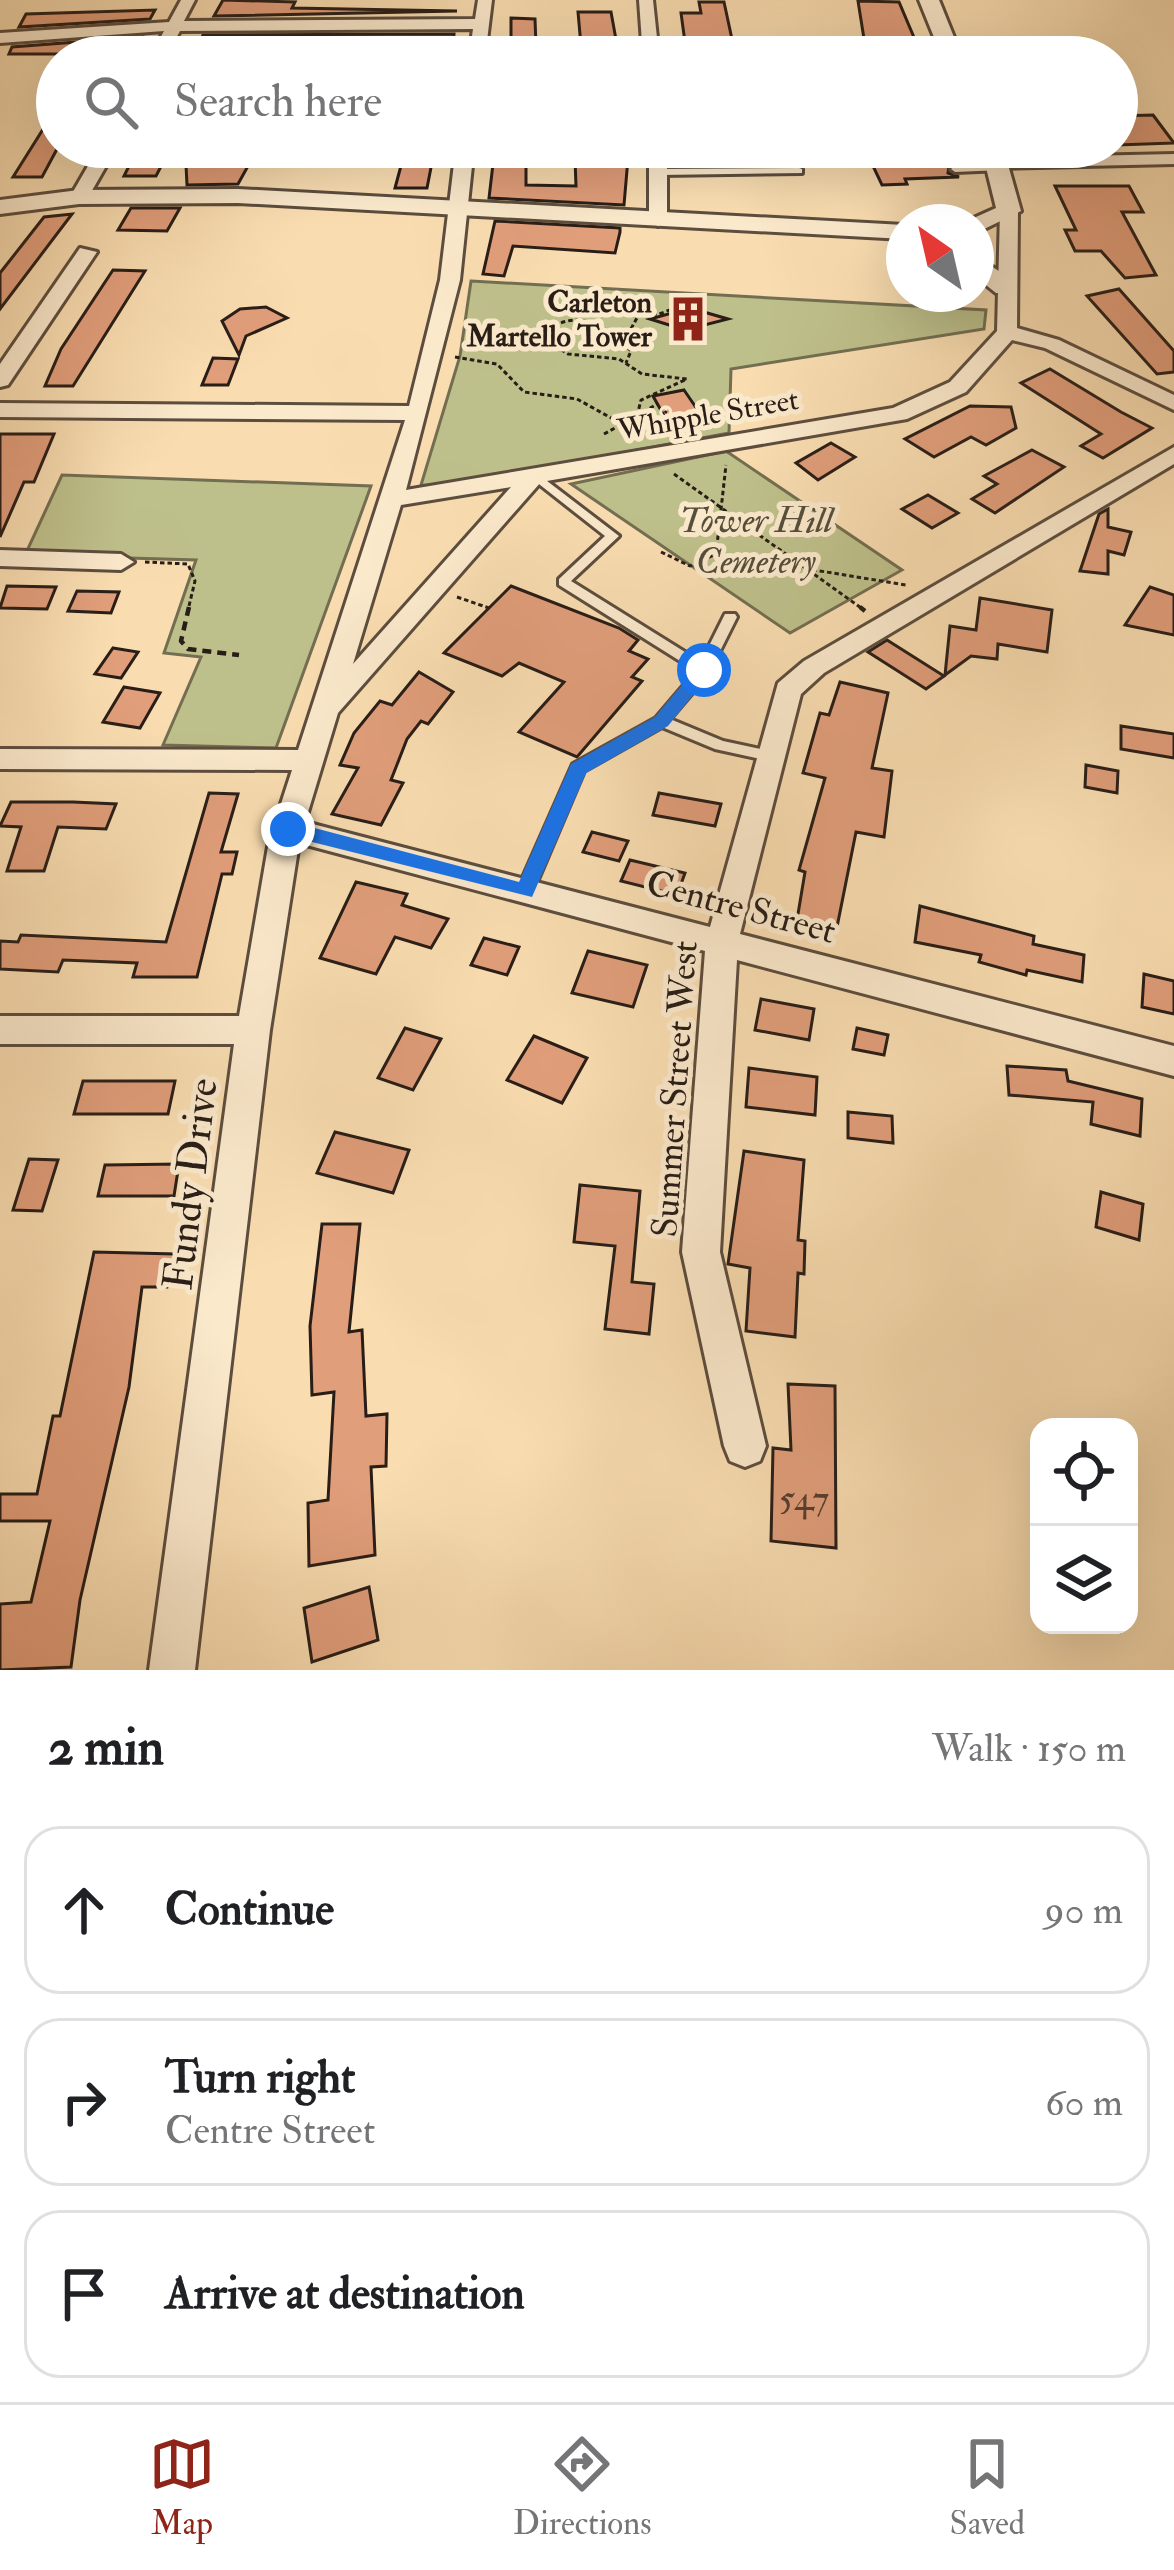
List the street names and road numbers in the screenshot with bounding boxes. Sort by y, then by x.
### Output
street label: Whipple Street [614,381,802,449]
street label: Centre Street [641,860,841,954]
street label: Summer Street West [642,939,708,1239]
street label: Fundy Drive [152,1075,230,1293]

